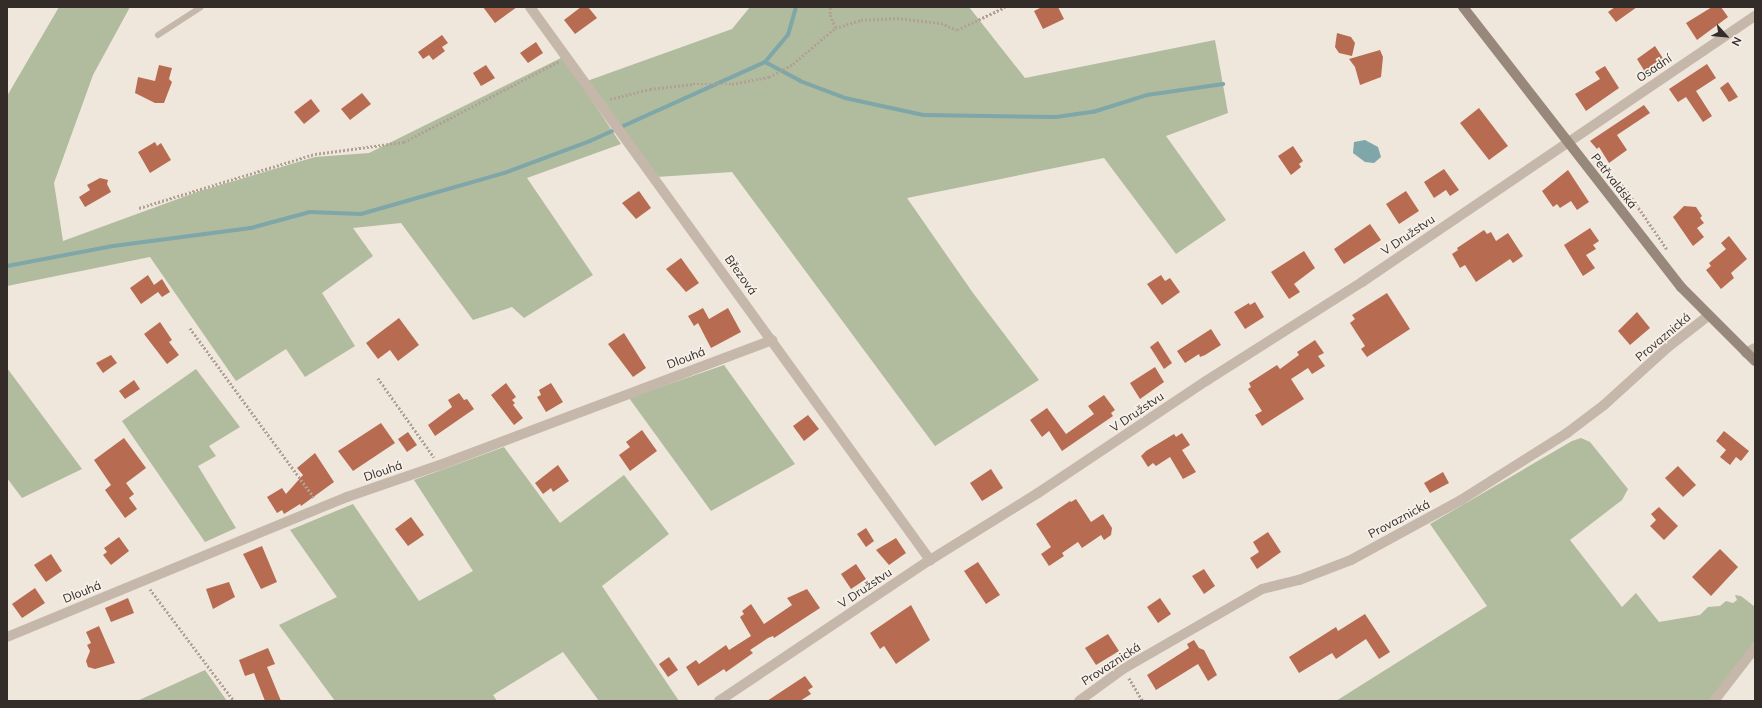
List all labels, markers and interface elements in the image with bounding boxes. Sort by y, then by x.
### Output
north arrow [1706,16,1746,56]
text: N [1729,35,1745,48]
street label: Osadní [1634,51,1674,85]
street label: Petřvaldská [1588,151,1640,211]
street label: V Družstvu [1379,212,1437,258]
street label: Březová [722,252,760,298]
street label: Provaznická [1632,310,1694,364]
street label: Dlouhá [665,344,707,372]
street label: V Družstvu [1108,389,1166,435]
street label: Dlouhá [362,458,404,484]
street label: Provaznická [1366,497,1432,541]
street label: V Družstvu [836,565,894,611]
street label: Dlouhá [61,578,103,606]
street label: Provaznická [1079,640,1143,688]

